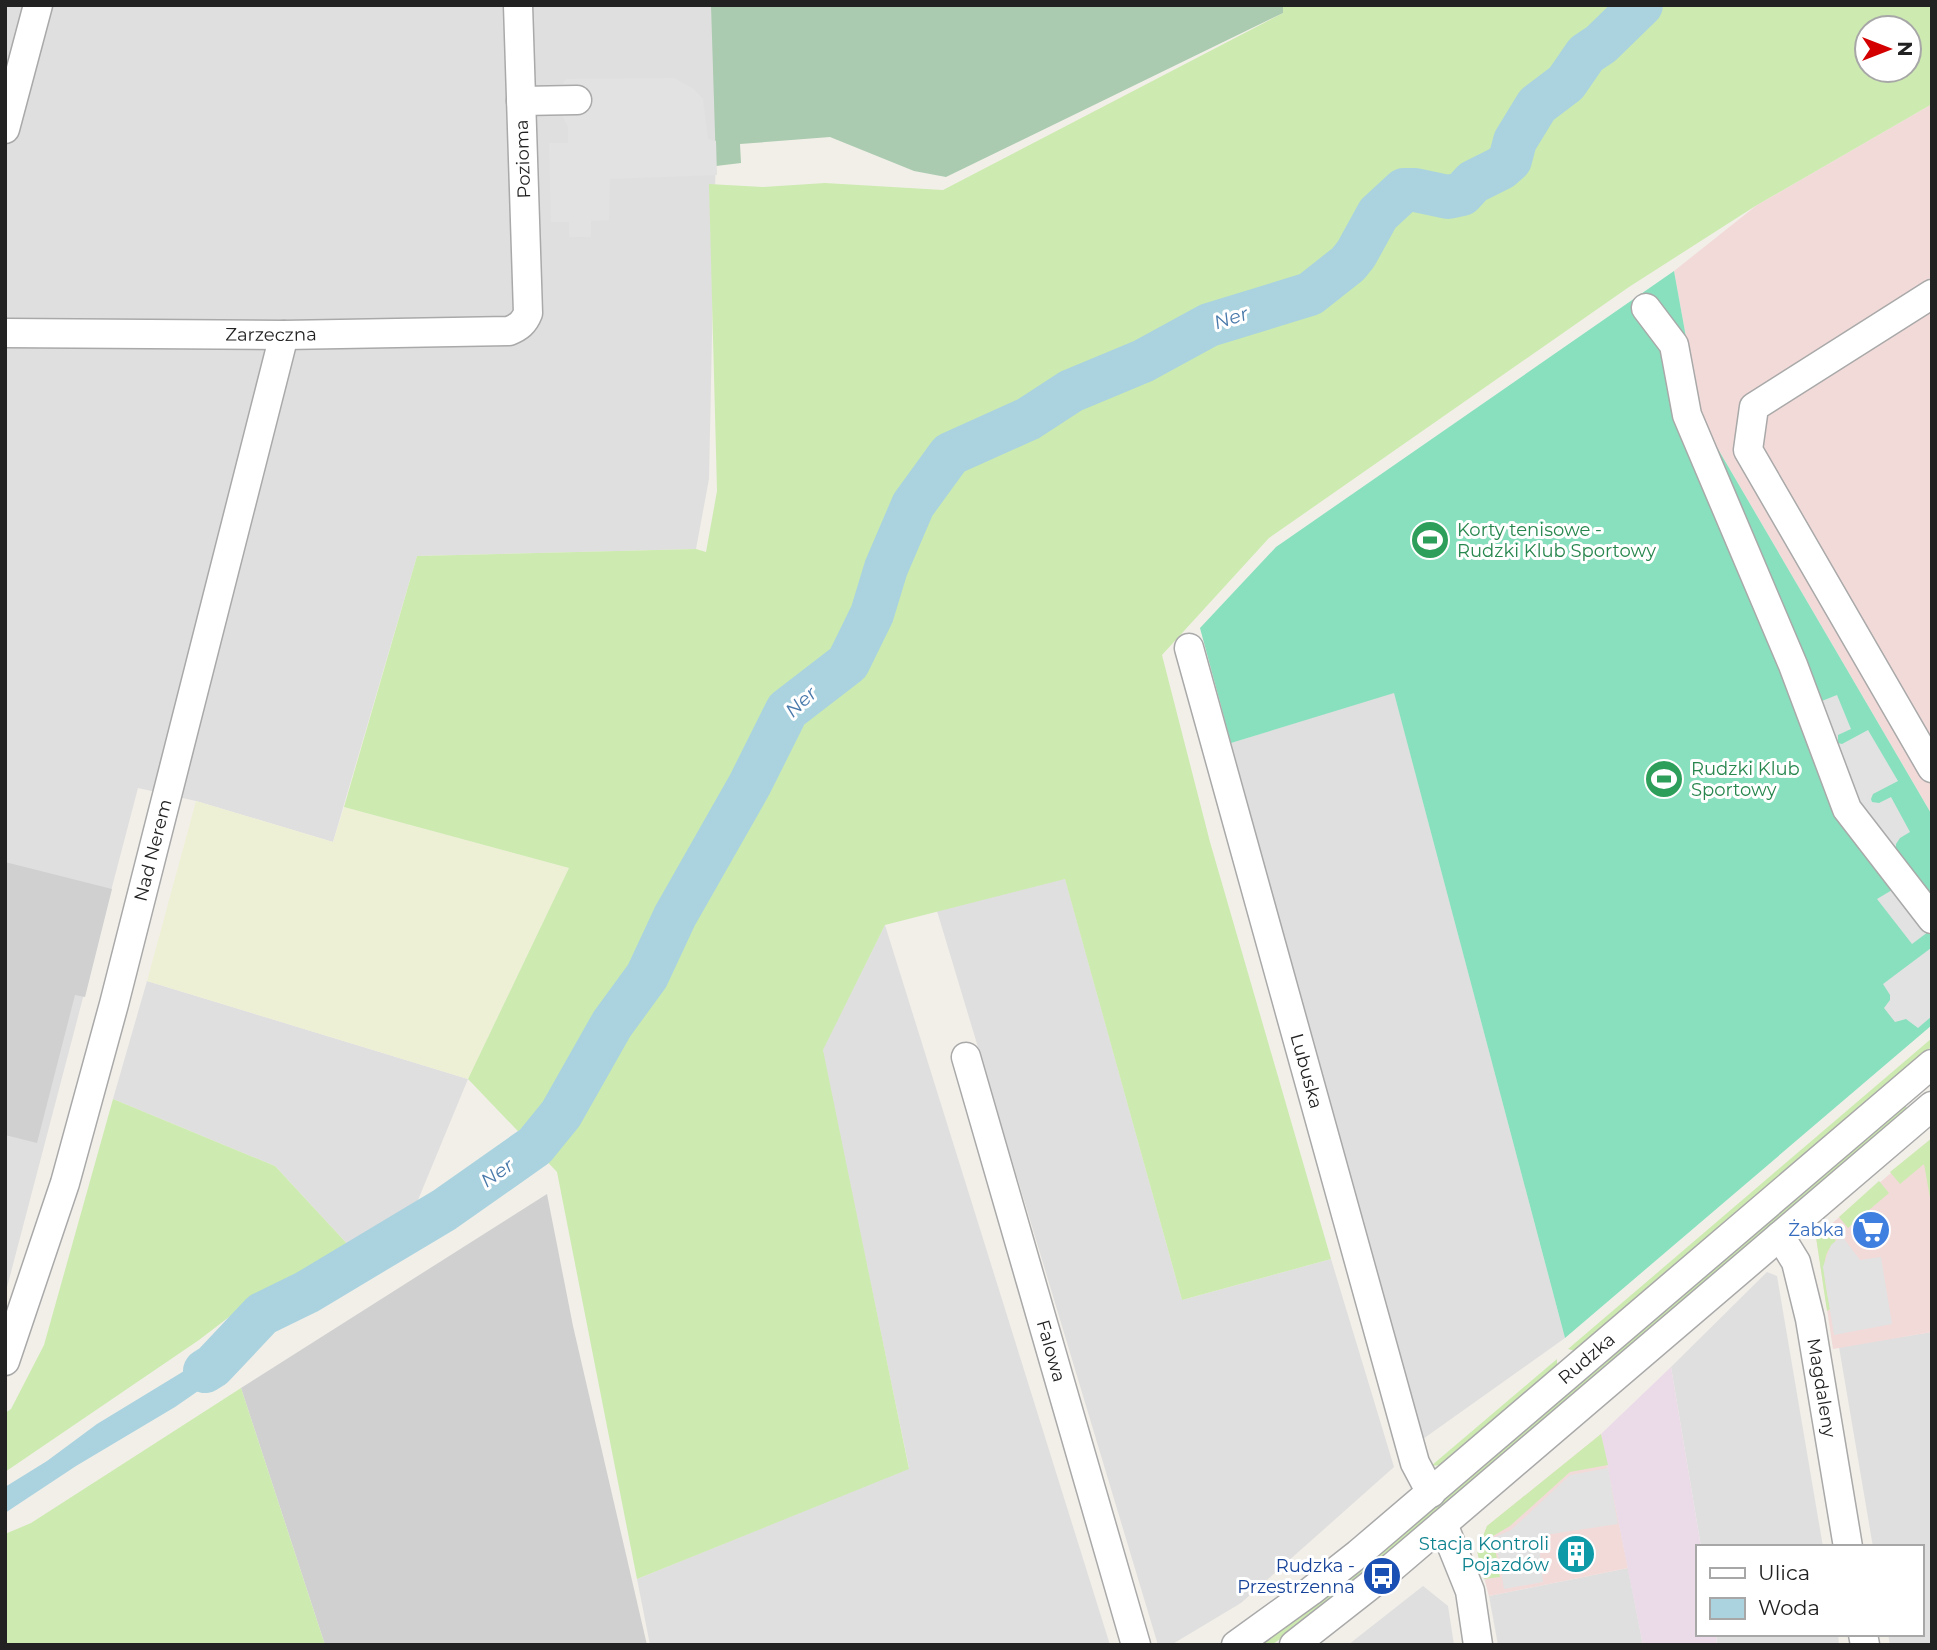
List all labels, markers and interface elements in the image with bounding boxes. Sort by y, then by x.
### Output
north arrow [1853,14,1923,84]
text: N [1893,41,1916,57]
street label: Pozioma [511,119,535,199]
water label: Ner [1211,302,1251,334]
street label: Zarzeczna [225,323,317,346]
sports icon: Korty tenisowe - Rudzki Klub Sportowy [1409,519,1451,561]
place label: Korty tenisowe - Rudzki Klub Sportowy [1457,519,1656,562]
water label: Ner [781,682,822,722]
sports icon: Rudzki Klub Sportowy [1643,758,1685,800]
place label: Rudzki Klub Sportowy [1691,758,1800,801]
street label: Nad Nerem [129,797,177,904]
street label: Lubuska [1285,1031,1327,1111]
water label: Ner [476,1153,518,1192]
supermarket icon: Żabka [1850,1209,1892,1251]
place label: Żabka [1788,1219,1844,1241]
street label: Falowa [1032,1317,1070,1385]
street label: Rudzka [1554,1328,1620,1389]
street label: Magdaleny [1802,1337,1841,1439]
place label: Stacja Kontroli Pojazdów [1419,1533,1549,1576]
building icon: Stacja Kontroli Pojazdów [1555,1533,1597,1575]
legend [1696,1545,1923,1636]
place label: Rudzka - Przestrzenna [1237,1555,1355,1598]
bus stop icon: Rudzka - Przestrzenna [1361,1555,1403,1597]
text: Ulica [1758,1560,1810,1585]
text: Woda [1758,1595,1820,1620]

